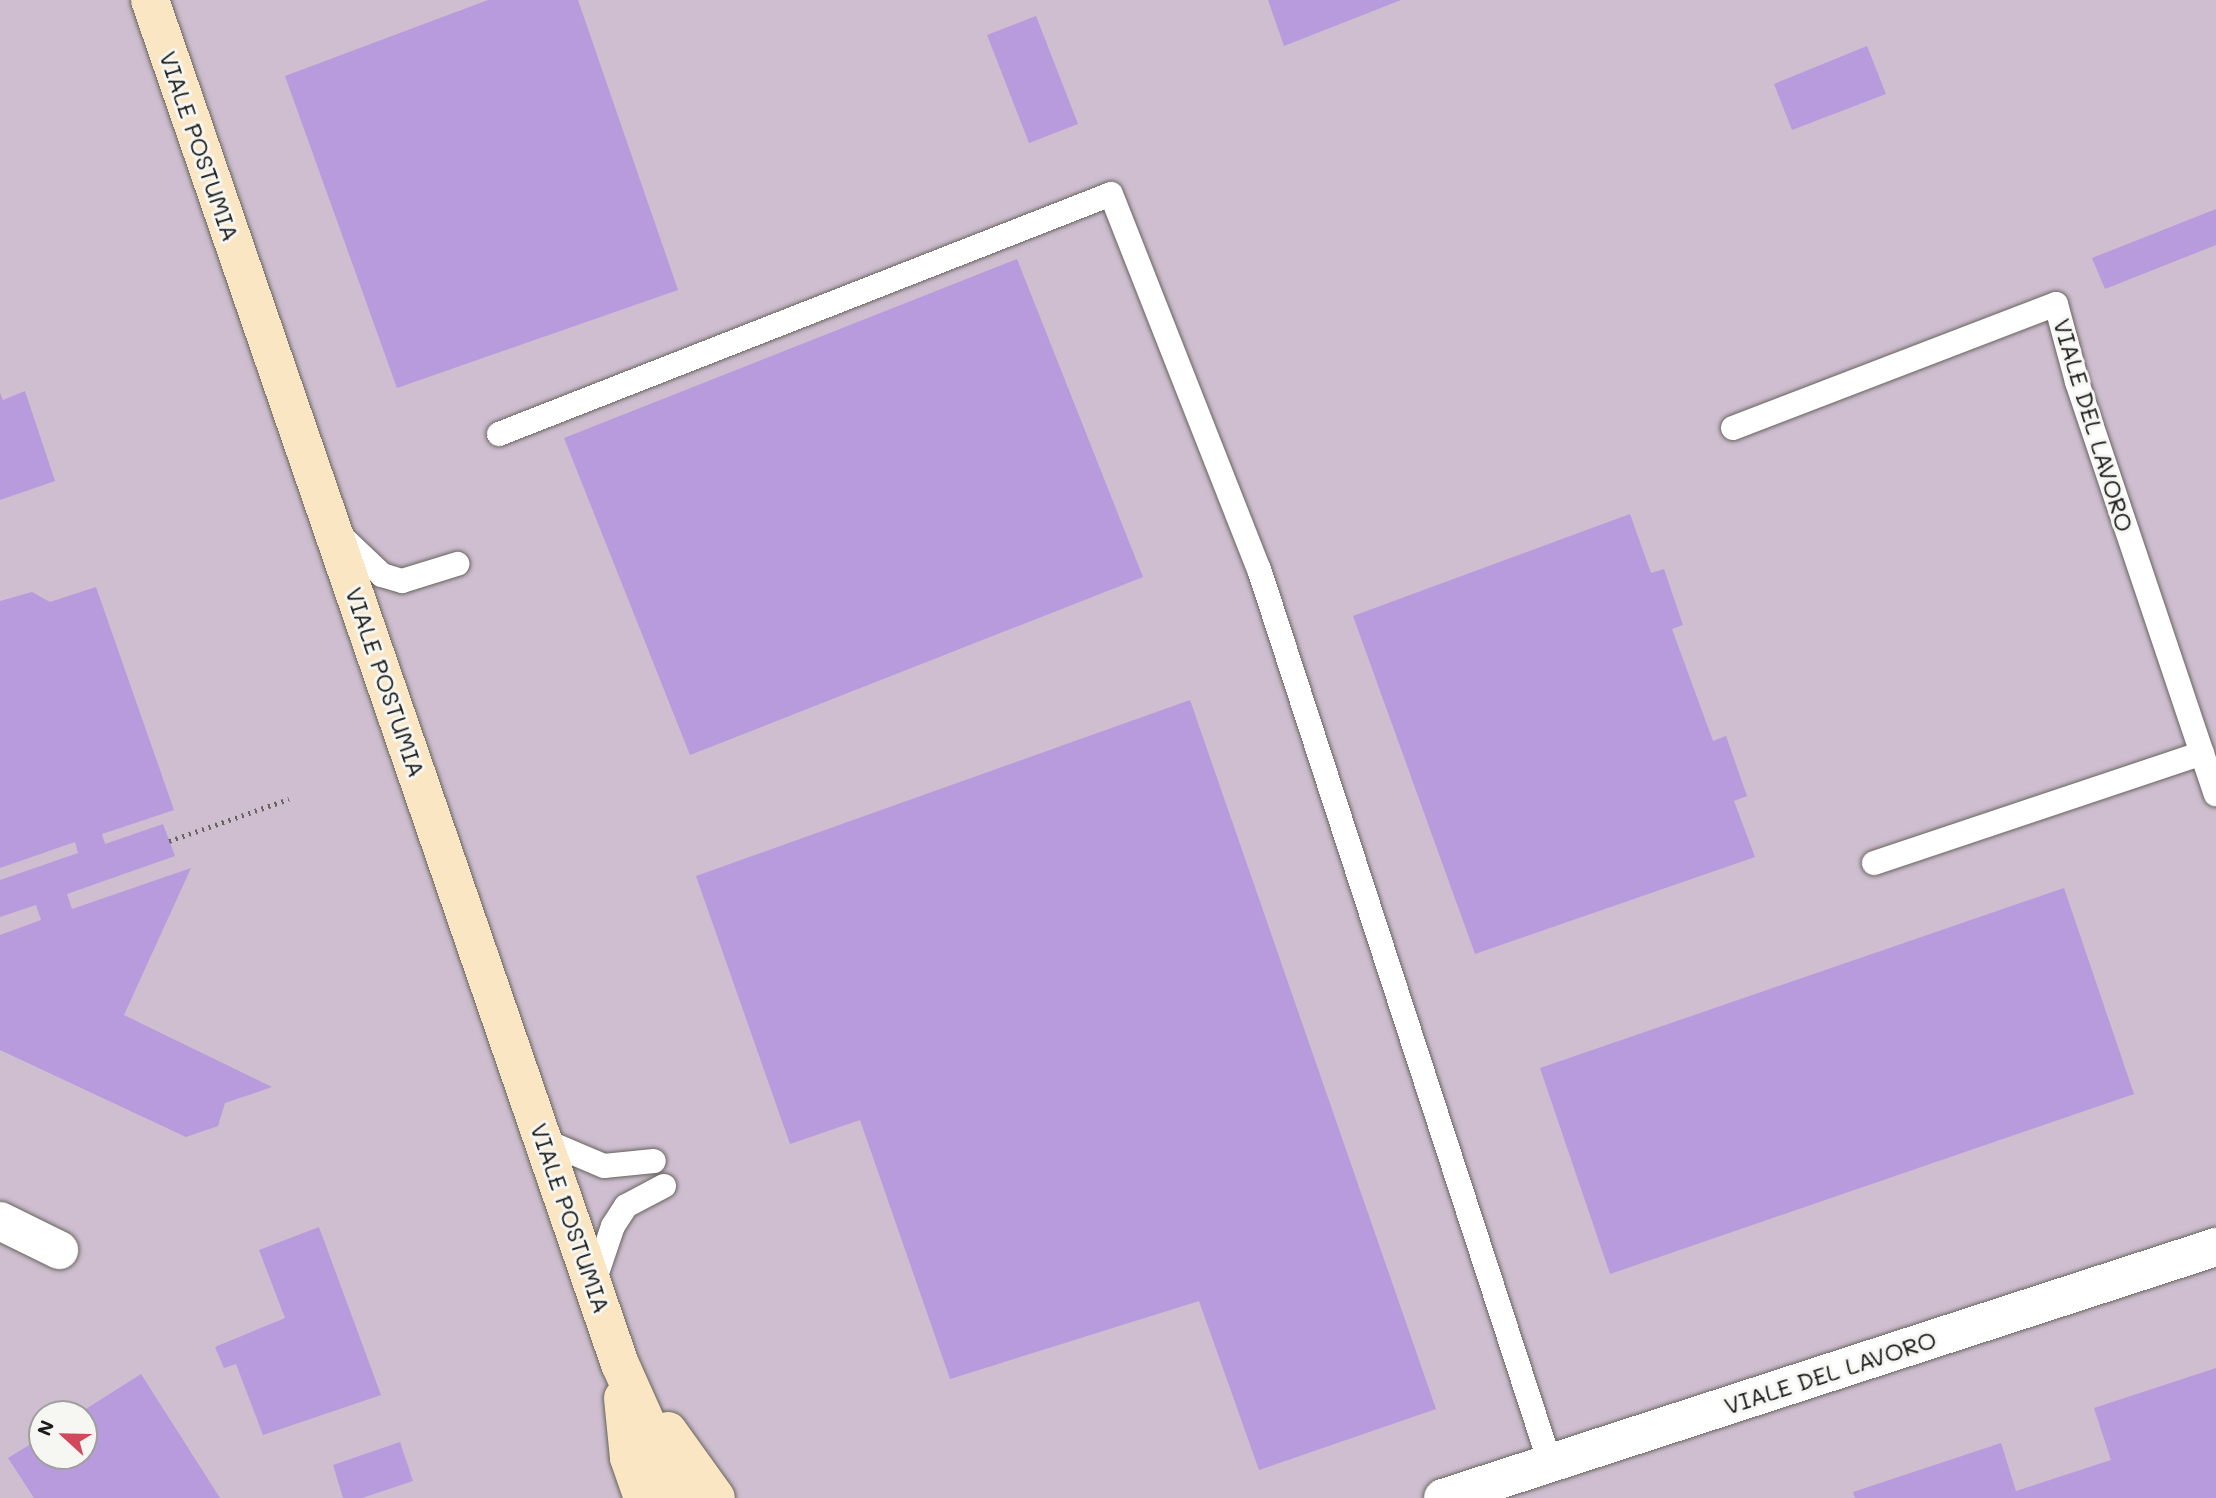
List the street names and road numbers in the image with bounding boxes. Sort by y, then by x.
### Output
street label: VIALE POSTUMIA [154,47,246,245]
street label: VIALE DEL LAVORO [2048,315,2140,535]
street label: VIALE POSTUMIA [340,583,432,781]
street label: VIALE POSTUMIA [525,1119,617,1317]
street label: VIALE DEL LAVORO [1720,1324,1940,1420]

